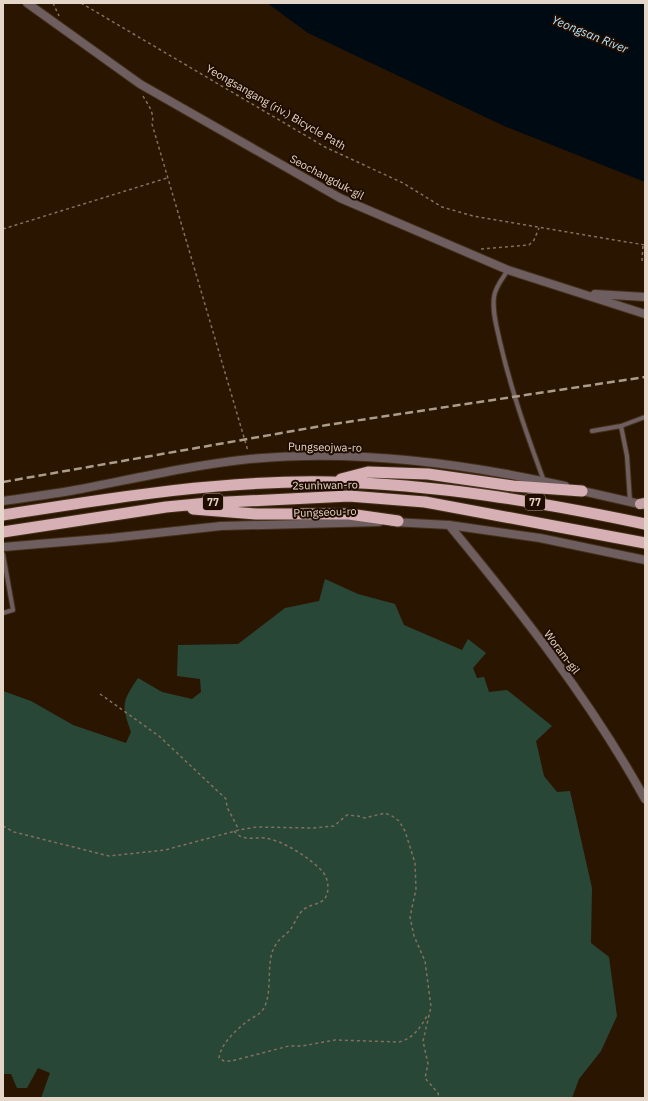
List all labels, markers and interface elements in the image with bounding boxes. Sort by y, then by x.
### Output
water label: Yeongsan River [550,12,631,56]
street label: Yeongsangang (riv.) Bicycle Path [204,61,348,153]
street label: Seochangduk-gil [287,152,367,202]
street label: Pungseojwa-ro [288,439,362,455]
street label: 2sunhwan-ro [292,477,358,493]
road number: 77 [203,494,223,510]
road number: 77 [525,494,545,510]
street label: Pungseou-ro [293,504,357,520]
street label: Woram-gil [541,627,583,677]

